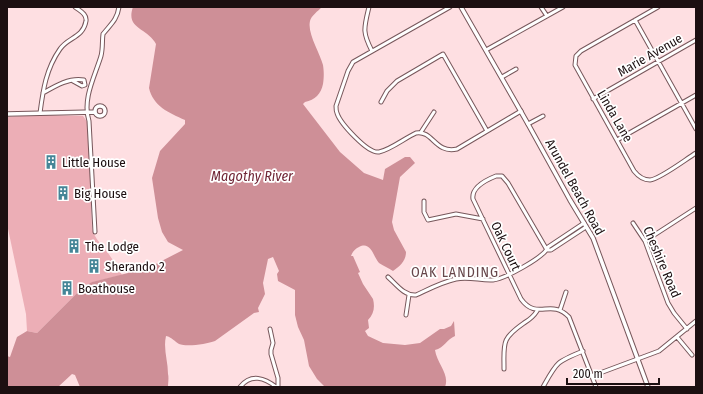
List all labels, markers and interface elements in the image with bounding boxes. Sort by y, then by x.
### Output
street label: Marie Avenue [615,31,685,79]
street label: Linda Lane [594,87,636,145]
street label: Arundel Beach Road [542,137,608,237]
building icon: Little House [43,154,59,170]
place label: Little House [62,155,126,170]
water label: Magothy River [211,168,294,185]
building icon: Big House [55,185,71,201]
place label: Big House [74,186,127,201]
street label: Oak Court [488,219,524,274]
street label: Cheshire Road [640,224,684,300]
building icon: The Lodge [66,238,82,254]
place label: The Lodge [85,239,139,254]
building icon: Sherando 2 [86,258,102,274]
place label: Sherando 2 [105,259,165,274]
district label: OAK LANDING [411,264,499,281]
building icon: Boathouse [59,280,75,296]
place label: Boathouse [78,281,135,296]
scale bar [567,360,659,386]
text: 200 m [573,367,603,381]

